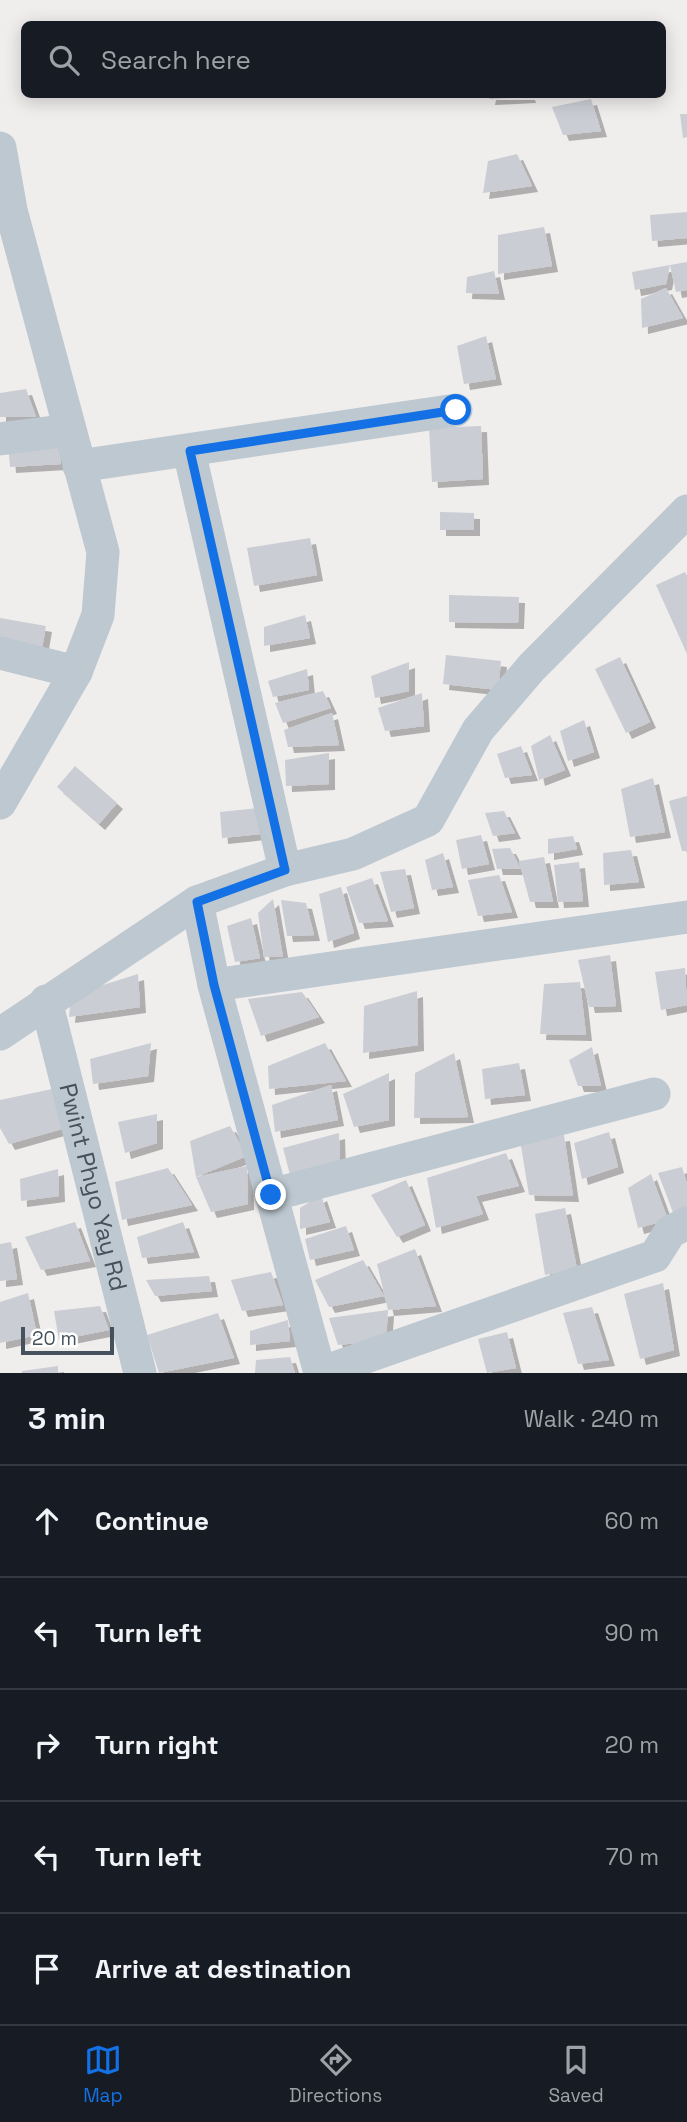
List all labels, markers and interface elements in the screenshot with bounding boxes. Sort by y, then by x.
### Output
search box [21,21,666,98]
icon: search [45,41,83,79]
text: Search here [101,43,251,77]
route start [440,394,471,425]
street label: Pwint Phyo Yay Rd [52,1080,135,1294]
route end [255,1179,286,1210]
scale bar [21,1324,114,1356]
text: 20 m [32,1326,77,1351]
text: 3 min [28,1399,106,1438]
text: Walk · 240 m [524,1404,659,1434]
icon: ahead [28,1502,66,1540]
text: Continue [95,1504,209,1538]
text: 60 m [604,1506,659,1536]
icon: left [28,1614,66,1652]
text: Turn left [95,1616,202,1650]
text: 90 m [604,1618,659,1648]
icon: right [28,1726,66,1764]
text: Turn right [95,1728,219,1762]
text: 20 m [605,1730,659,1760]
icon: left [28,1838,66,1876]
text: Turn left [95,1840,202,1874]
text: 70 m [606,1842,659,1872]
icon: arrive [28,1950,66,1988]
text: Arrive at destination [95,1952,352,1986]
tab: Map [83,2041,123,2108]
tab: Directions [289,2041,382,2108]
tab: Saved [548,2041,604,2108]

